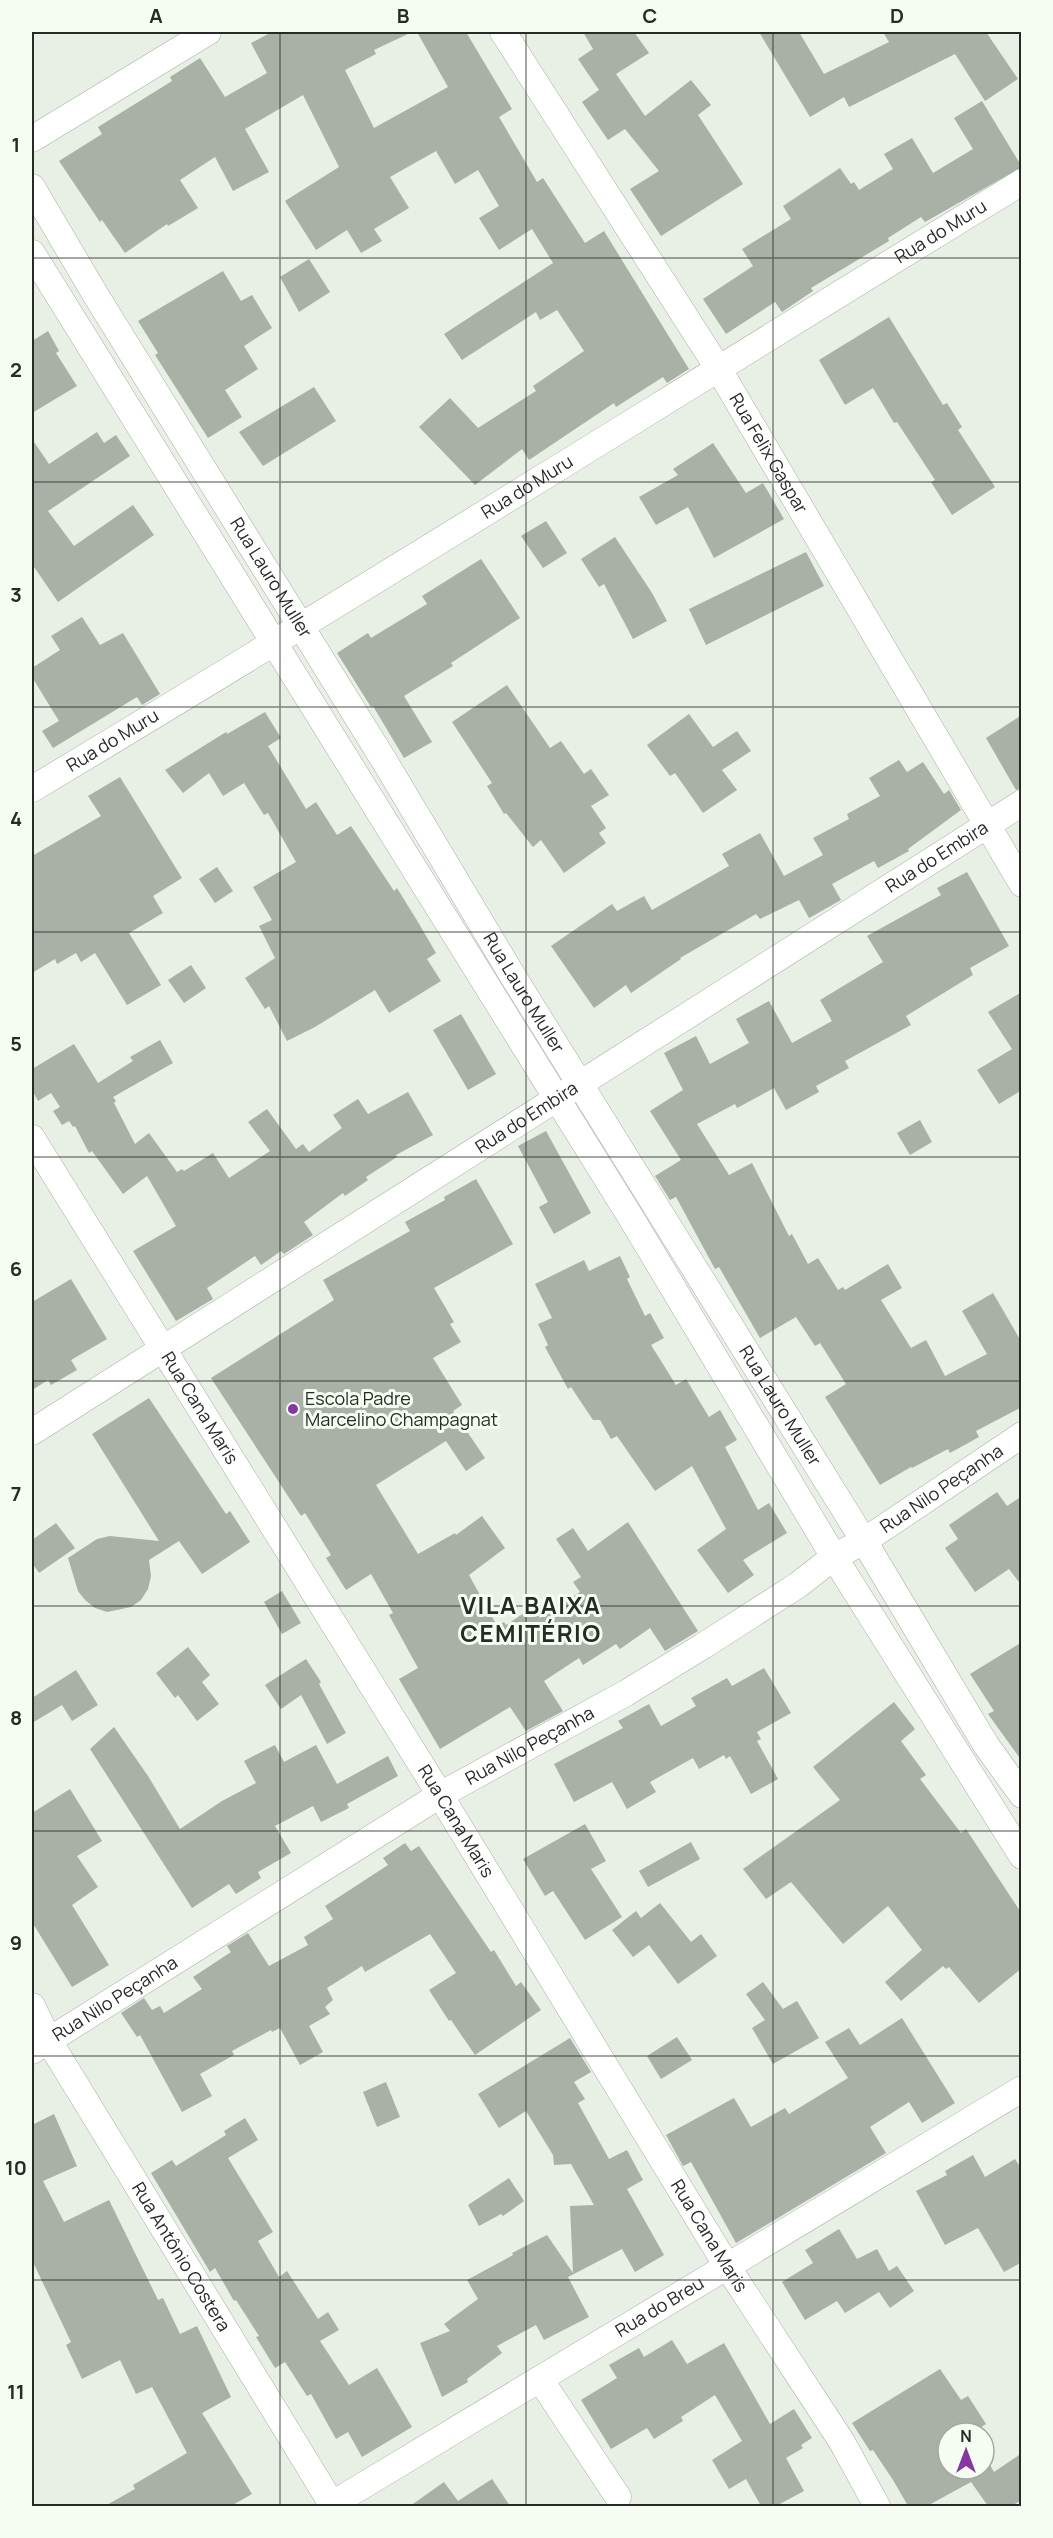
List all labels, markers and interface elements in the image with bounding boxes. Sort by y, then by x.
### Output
text: A [149,2,163,29]
text: B [397,2,410,29]
text: C [643,2,657,29]
text: D [890,2,904,29]
text: 1 [12,131,20,158]
street label: Rua do Muru [890,194,991,268]
text: 2 [10,356,22,383]
street label: Rua Felix Gaspar [724,388,814,518]
street label: Rua do Muru [476,449,577,524]
street label: Rua Lauro Muller [225,513,318,642]
text: 3 [10,581,22,608]
street label: Rua do Muru [62,703,163,777]
text: 4 [10,805,22,832]
street label: Rua do Embira [880,815,992,898]
street label: Rua Lauro Muller [478,928,571,1058]
text: 5 [10,1030,22,1057]
street label: Rua do Embira [470,1075,582,1158]
text: 6 [10,1255,22,1282]
street label: Rua Lauro Muller [734,1341,828,1470]
street label: Rua Cana Maris [157,1347,245,1468]
place label: Escola Padre Marcelino Champagnat [305,1386,498,1431]
marker: Escola Padre Marcelino Champagnat [286,1402,300,1416]
street label: Rua Nilo Peçanha [875,1438,1007,1538]
text: 7 [11,1480,21,1507]
district label: VILA BAIXA CEMITÉRIO [460,1588,602,1649]
street label: Rua Nilo Peçanha [461,1700,598,1790]
text: 8 [10,1704,22,1731]
street label: Rua Cana Maris [413,1760,500,1882]
text: 9 [10,1929,22,1956]
street label: Rua Nilo Peçanha [47,1950,182,2046]
text: 10 [5,2154,27,2181]
street label: Rua Cana Maris [666,2175,754,2296]
street label: Rua Antônio Costera [127,2177,237,2336]
street label: Rua do Breu [611,2270,708,2342]
text: 11 [7,2378,25,2405]
north arrow [936,2421,996,2481]
text: N [960,2425,972,2447]

